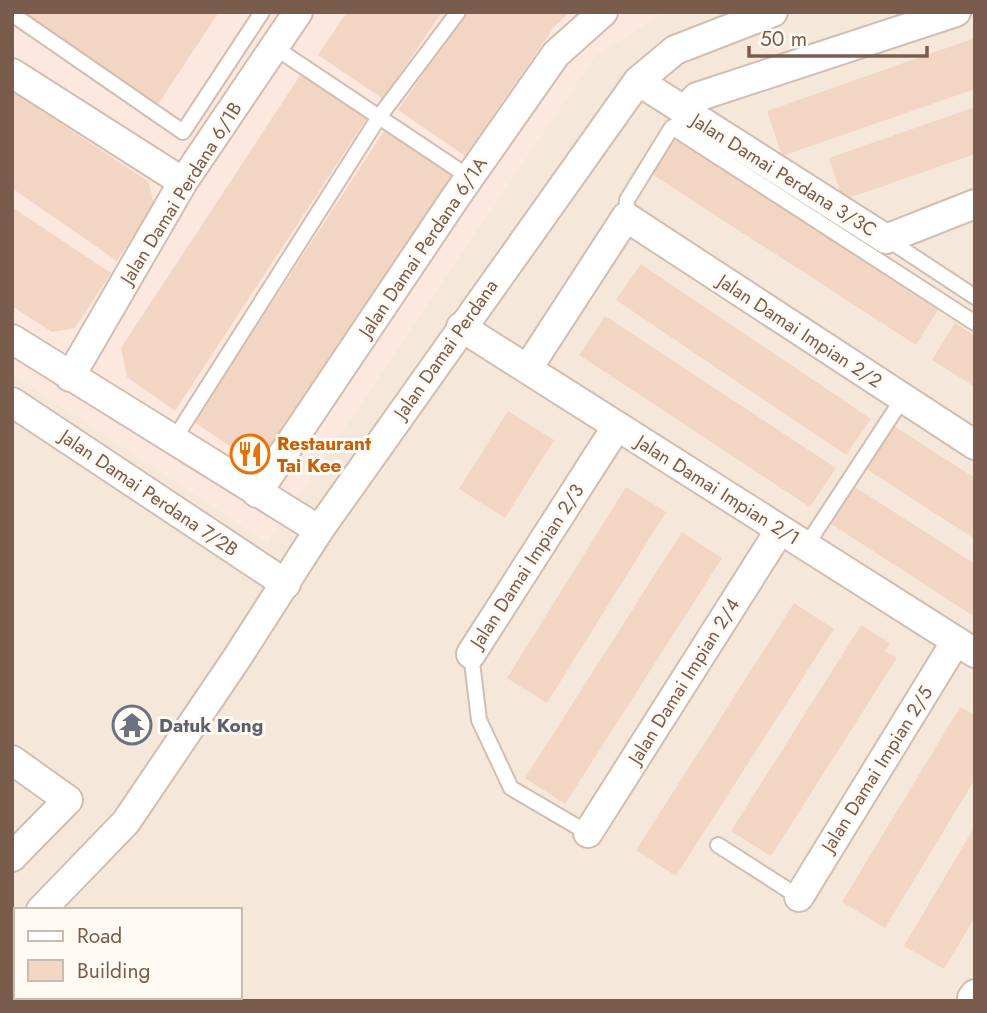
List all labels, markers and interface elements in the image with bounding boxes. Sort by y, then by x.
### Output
scale bar [749,14,928,58]
text: 50 m [760,24,807,54]
street label: Jalan Damai Perdana 6/1B [112,97,248,292]
street label: Jalan Damai Perdana 3/3C [684,105,882,243]
street label: Jalan Damai Perdana 6/1A [351,151,494,345]
street label: Jalan Damai Impian 2/2 [710,266,887,394]
street label: Jalan Damai Perdana [386,274,504,427]
street label: Jalan Damai Perdana 7/2B [52,421,243,563]
street label: Jalan Damai Impian 2/1 [628,427,805,551]
place label: Restaurant Tai Kee [277,430,371,479]
restaurant icon: Restaurant Tai Kee [229,433,271,475]
street label: Jalan Damai Impian 2/3 [462,479,590,656]
street label: Jalan Damai Impian 2/4 [620,593,746,772]
street label: Jalan Damai Impian 2/5 [813,681,939,860]
temple icon: Datuk Kong [111,704,153,746]
place label: Datuk Kong [159,712,263,739]
legend [14,908,242,999]
text: Road [77,921,122,951]
text: Building [77,956,150,986]

